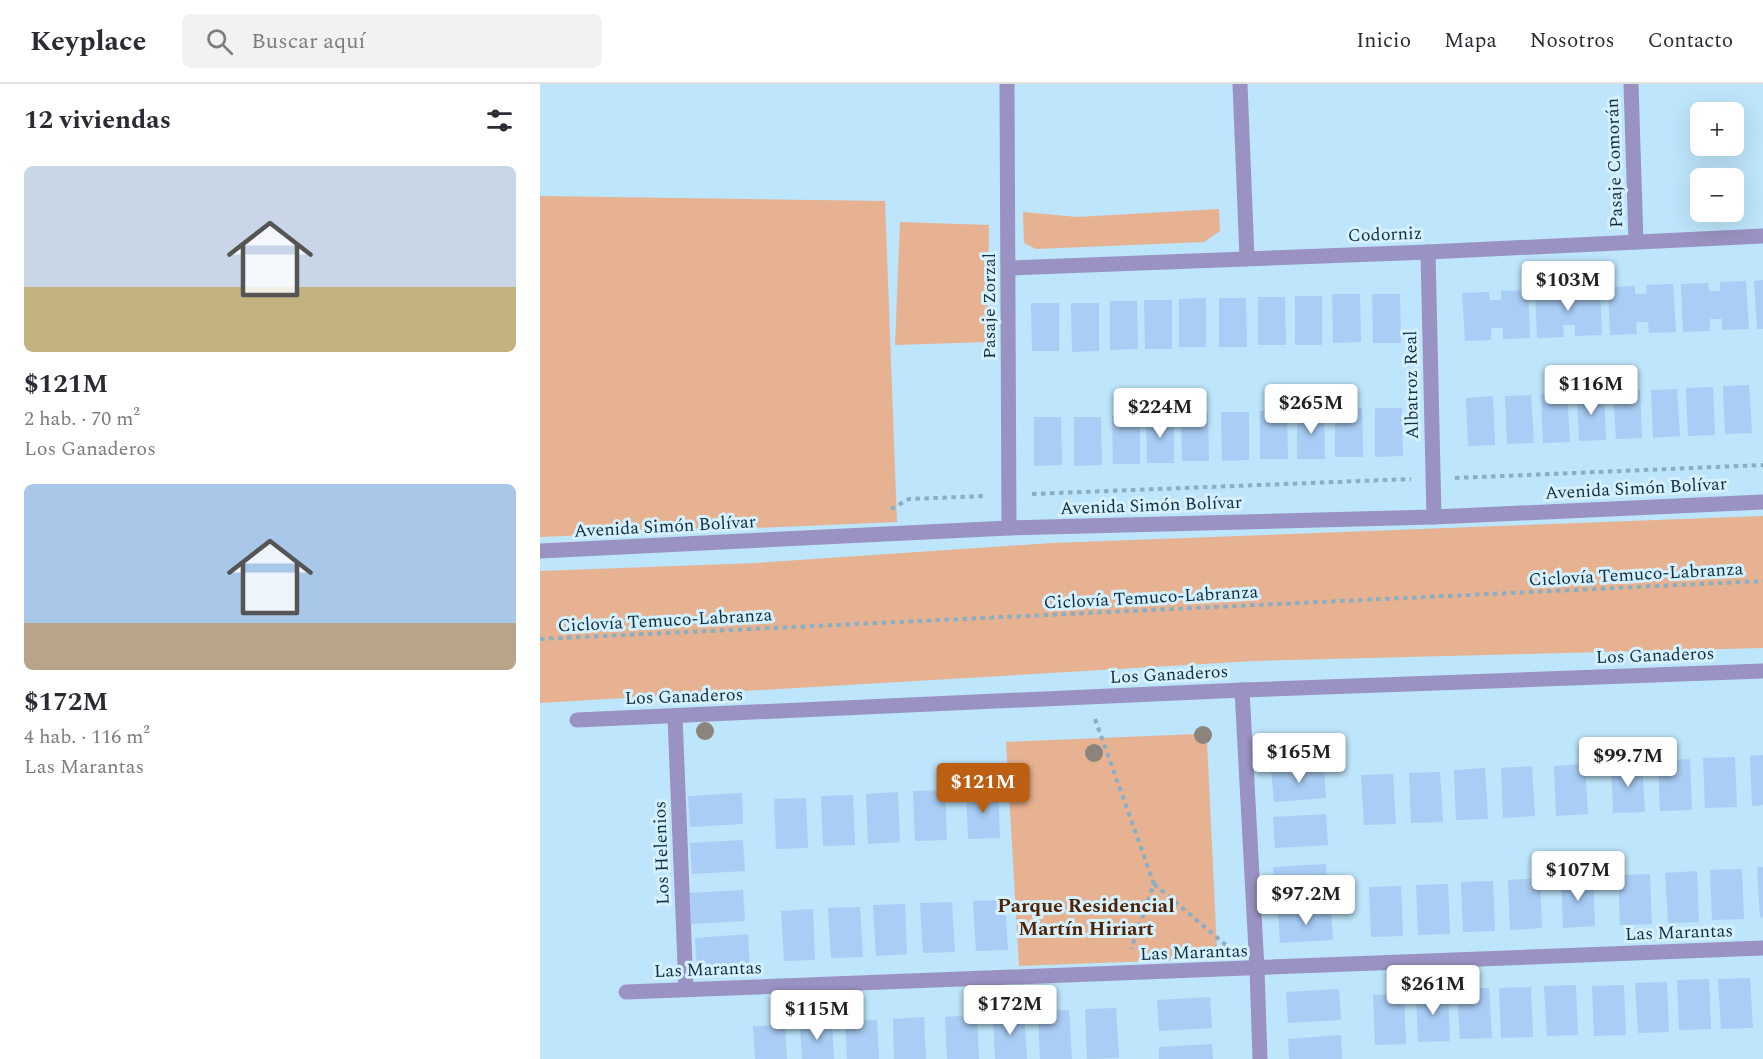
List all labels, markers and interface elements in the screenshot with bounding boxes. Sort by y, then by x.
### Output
search box [182,14,602,68]
text: Keyplace [30,20,146,63]
icon: search [203,25,236,58]
text: Buscar aquí [251,25,365,58]
text: Inicio [1356,25,1411,57]
text: Mapa [1444,25,1497,57]
text: Nosotros [1530,25,1615,57]
text: Contacto [1648,25,1733,57]
street label: Pasaje Comorán [1599,98,1630,228]
text: 12 viviendas [24,100,171,140]
map controls [1690,102,1744,222]
button: + [1690,102,1744,156]
icon: filters [483,104,516,137]
button: − [1690,168,1744,222]
icon: home [216,205,324,313]
street label: Codorniz [1347,220,1423,249]
street label: Pasaje Zorzal [976,253,1003,359]
pin: $103M [1526,261,1610,312]
text: $103M [1536,265,1600,295]
street label: Albatroz Real [1397,330,1426,440]
text: $121M [24,364,108,404]
pin: $116M [1549,365,1633,416]
text: $116M [1559,369,1623,399]
pin: $265M [1269,384,1353,435]
pin: $224M [1118,388,1202,439]
text: $265M [1279,388,1343,418]
text: $224M [1128,392,1192,422]
text: 2 hab. · 70 m² [24,404,140,434]
text: Los Ganaderos [24,434,156,464]
street label: Avenida Simón Bolívar [1544,470,1728,507]
street label: Avenida Simón Bolívar [1060,489,1243,522]
street label: Avenida Simón Bolívar [573,508,757,545]
icon: home [216,523,324,631]
street label: Ciclovía Temuco-Labranza [1528,555,1744,594]
street label: Ciclovía Temuco-Labranza [1043,578,1259,617]
street label: Ciclovía Temuco-Labranza [557,601,773,640]
street label: Los Ganaderos [1595,640,1715,671]
street label: Los Ganaderos [1109,658,1229,691]
street label: Los Ganaderos [624,681,744,712]
text: $172M [24,682,108,722]
text: 4 hab. · 116 m² [24,722,150,752]
pin: $165M [1257,733,1341,784]
text: $165M [1267,737,1331,767]
pin: $99.7M [1579,737,1677,788]
text: $99.7M [1593,741,1663,771]
text: Las Marantas [24,752,144,782]
pin: $121M [941,763,1025,814]
text: $121M [951,767,1015,797]
street label: Los Helenios [646,800,677,906]
pin: $107M [1536,851,1620,902]
text: $107M [1546,855,1610,885]
pin: $97.2M [1257,875,1355,926]
text: $97.2M [1271,879,1341,909]
district label: Parque Residencial Martín Hiriart [997,891,1175,944]
street label: Las Marantas [1625,917,1733,948]
street label: Las Marantas [1140,937,1248,968]
street label: Las Marantas [654,954,762,985]
pin: $261M [1391,965,1475,1016]
text: $261M [1401,969,1465,999]
pin: $172M [968,985,1052,1036]
text: $172M [978,989,1042,1019]
pin: $115M [775,990,859,1041]
text: $115M [785,994,849,1024]

